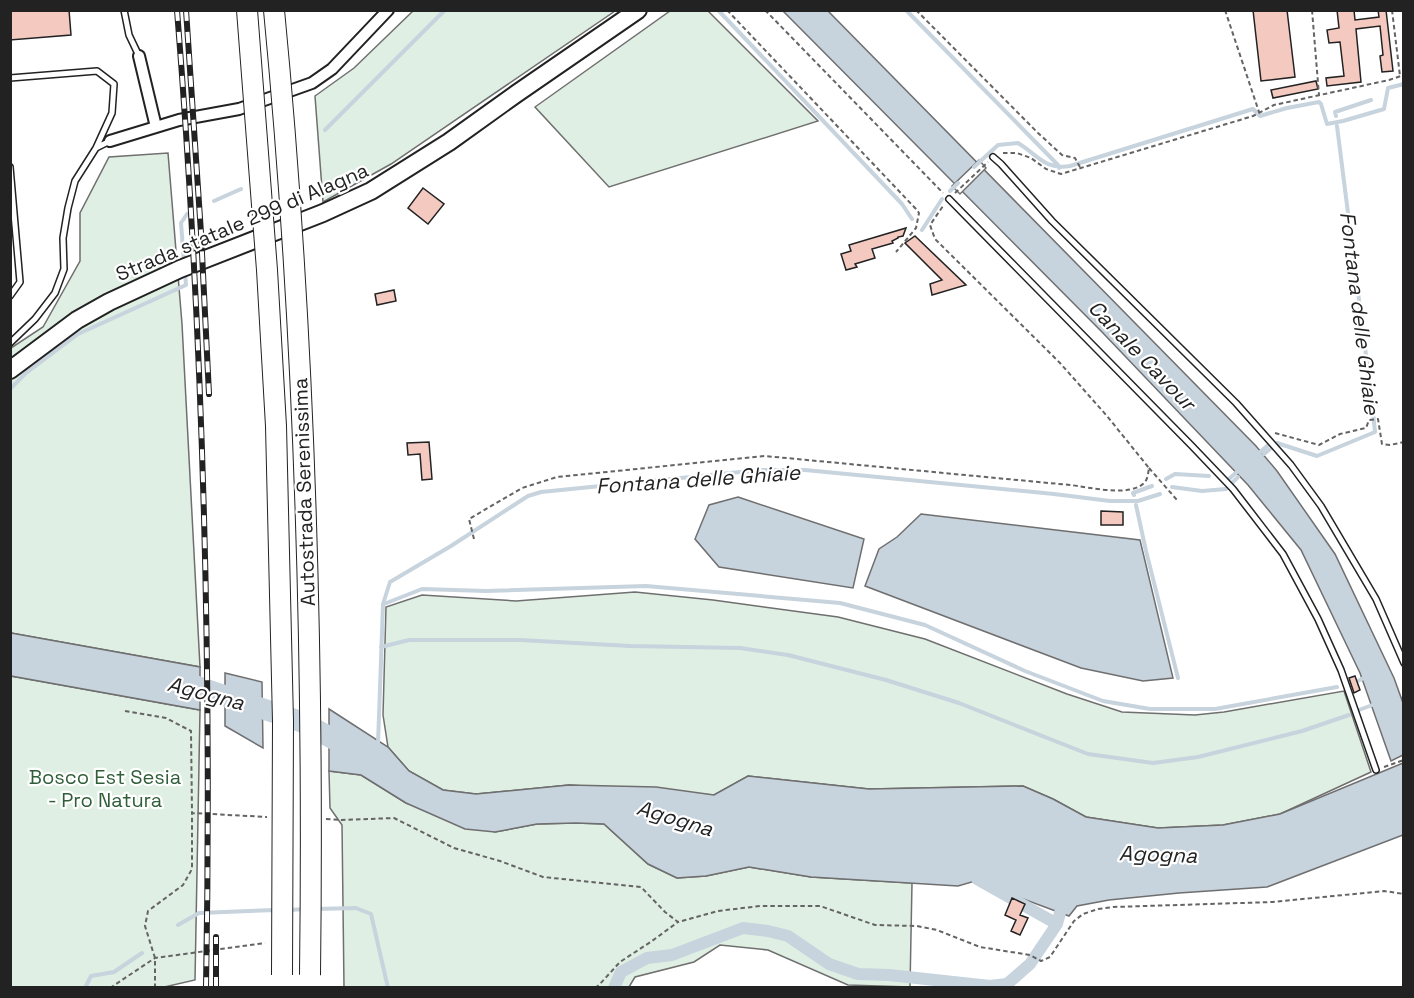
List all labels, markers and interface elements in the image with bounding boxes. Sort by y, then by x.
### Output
street label: Strada statale 299 di Alagna [112,157,372,287]
water label: Fontana delle Ghiaie [1334,210,1386,418]
water label: Canale Cavour [1083,294,1203,417]
street label: Autostrada Serenissima [287,377,321,607]
water label: Fontana delle Ghiaie [595,458,802,500]
water label: Agogna [165,670,248,716]
park label: Bosco Est Sesia - Pro Natura [29,764,181,813]
water label: Agogna [634,794,717,843]
water label: Agogna [1118,839,1198,869]

